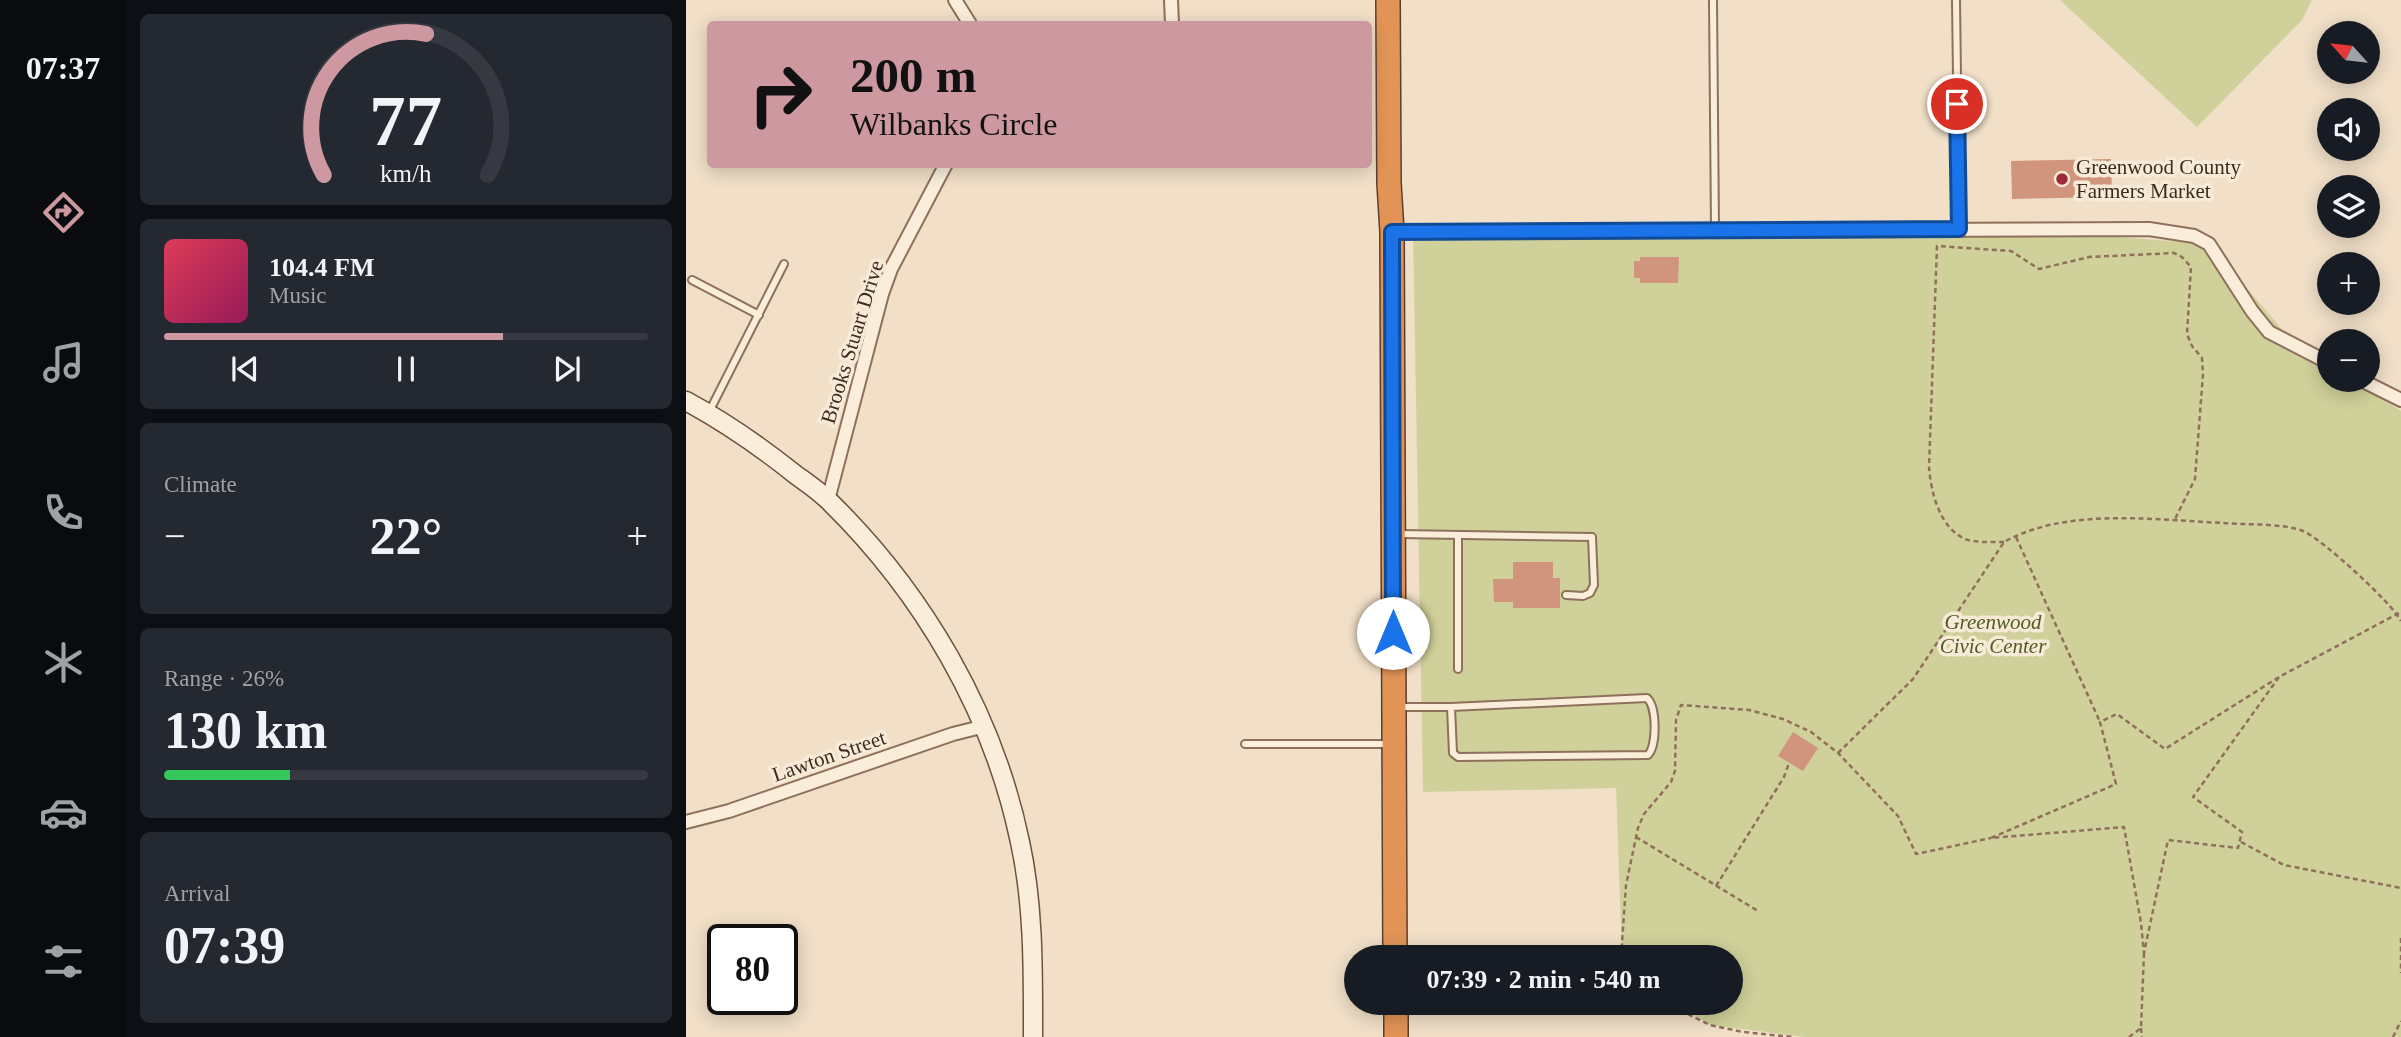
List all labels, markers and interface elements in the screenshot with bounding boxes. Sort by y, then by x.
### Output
north arrow [2317,21,2380,84]
map controls [2317,21,2380,392]
text: 200 m [850,48,977,103]
icon: right [735,49,826,140]
text: 07:37 [26,50,100,86]
pin [1927,74,1987,134]
text: 77 [370,81,442,162]
icon: arrive [1938,85,1976,123]
button: sound [2317,98,2380,161]
text: Wilbanks Circle [850,106,1058,142]
place label: Greenwood County Farmers Market [2076,155,2242,203]
text: km/h [380,160,432,187]
marker: Greenwood County Farmers Market [2054,171,2070,187]
button: layers [2317,175,2380,238]
icon: directions [39,188,88,237]
button: + [2317,252,2380,315]
text: 104.4 FM [269,253,374,282]
street label: Brooks Stuart Drive [816,258,888,426]
text: Music [269,283,327,308]
button: − [2317,329,2380,392]
icon: music [39,338,88,387]
icon: previous [226,350,264,388]
icon: pause [387,350,425,388]
icon: next [548,350,586,388]
text: Climate [164,472,237,497]
icon: phone [39,488,88,537]
text: 22° [370,508,442,565]
text: − [164,515,185,557]
text: + [627,515,648,557]
position arrow [1356,596,1430,670]
park label: Greenwood Civic Center [1940,610,2047,658]
icon: climate [39,638,88,687]
text: Range · 26% [164,666,284,691]
text: 130 km [164,702,327,759]
street label: Lawton Street [769,725,889,787]
icon: car [39,788,88,837]
text: Arrival [164,881,230,906]
text: 07:39 [164,917,285,974]
speed limit sign: 80 [707,924,798,1015]
icon: filters [39,937,88,986]
text: 07:39 · 2 min · 540 m [1427,965,1661,994]

